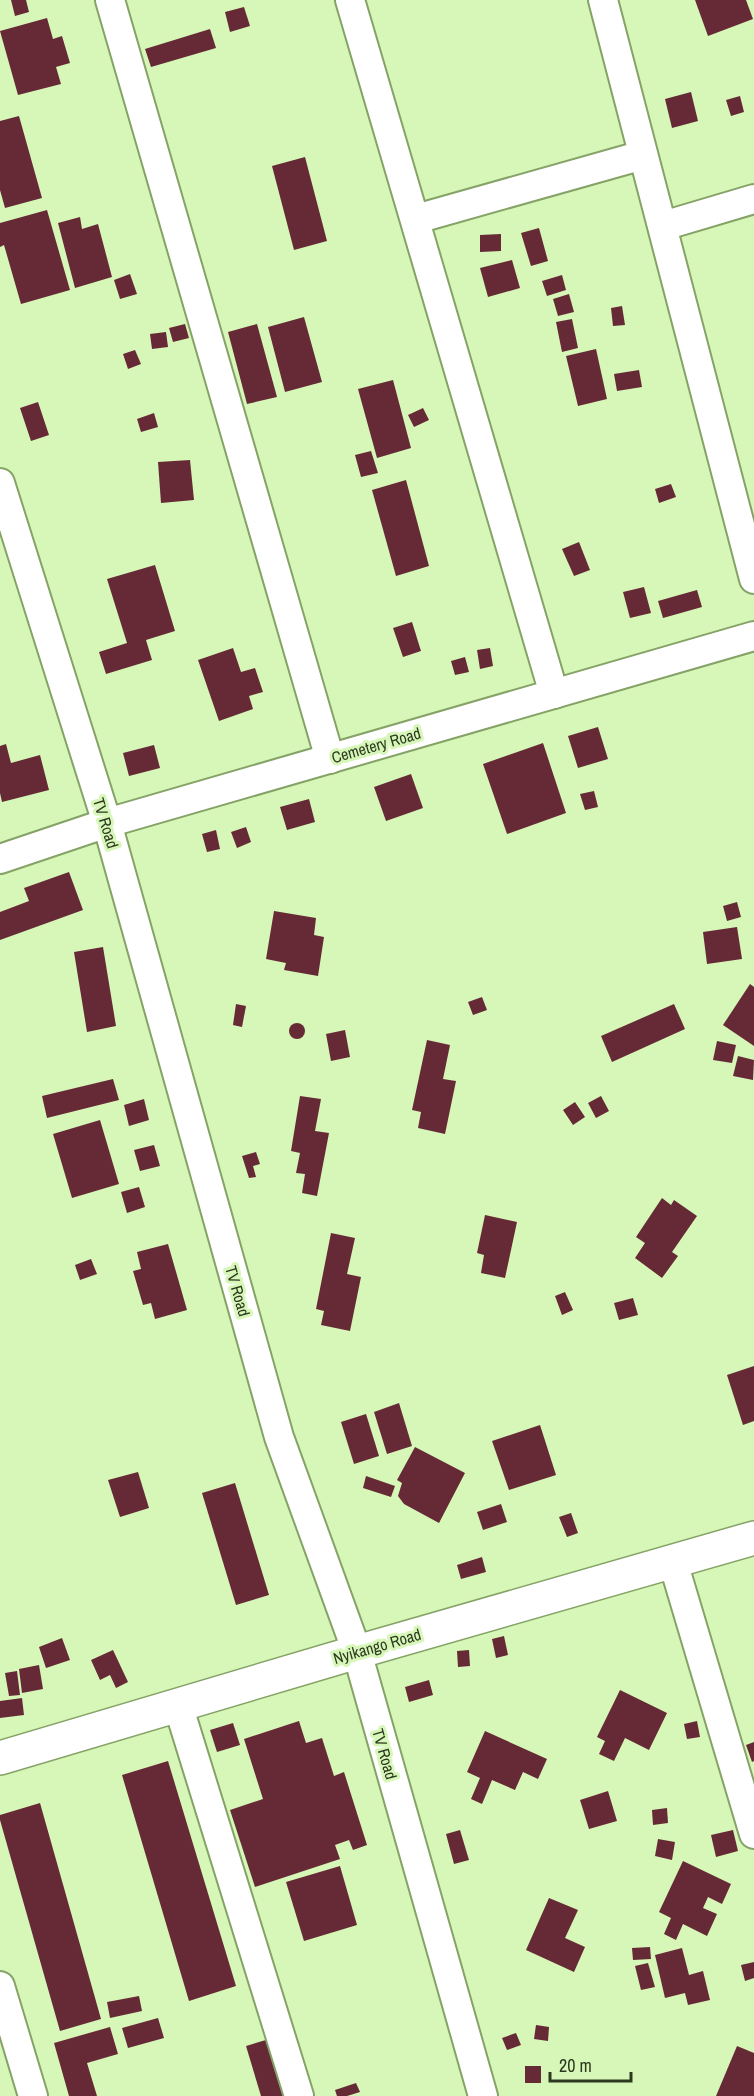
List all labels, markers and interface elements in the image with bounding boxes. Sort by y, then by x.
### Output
street label: Cemetery Road [329,722,423,768]
street label: TV Road [88,795,124,851]
street label: TV Road [220,1263,256,1319]
street label: Nyikango Road [331,1623,423,1669]
street label: TV Road [367,1726,403,1782]
scale bar [550,2045,631,2083]
text: 20 m [559,2053,592,2078]

